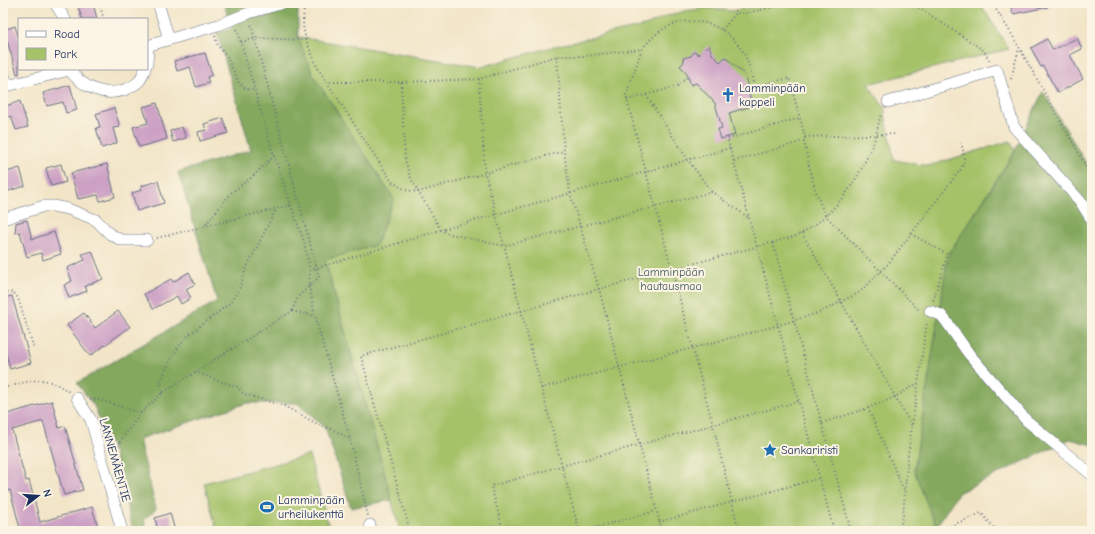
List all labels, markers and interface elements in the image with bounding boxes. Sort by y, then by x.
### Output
legend [18,18,148,70]
text: Road [54,27,80,41]
text: Park [54,47,77,61]
place label: Lamminpään kappeli [739,81,806,109]
church icon: Lamminpään kappeli [720,87,736,103]
park label: Lamminpään hautausmaa [638,265,704,293]
street label: LANNEMÄENTIE [96,417,134,503]
place icon: Sankariristi [762,442,778,458]
place label: Sankariristi [781,443,838,457]
north arrow [18,476,58,516]
text: N [40,488,54,499]
place label: Lamminpään urheilukenttä [278,493,345,521]
sports icon: Lamminpään urheilukenttä [259,499,275,515]

